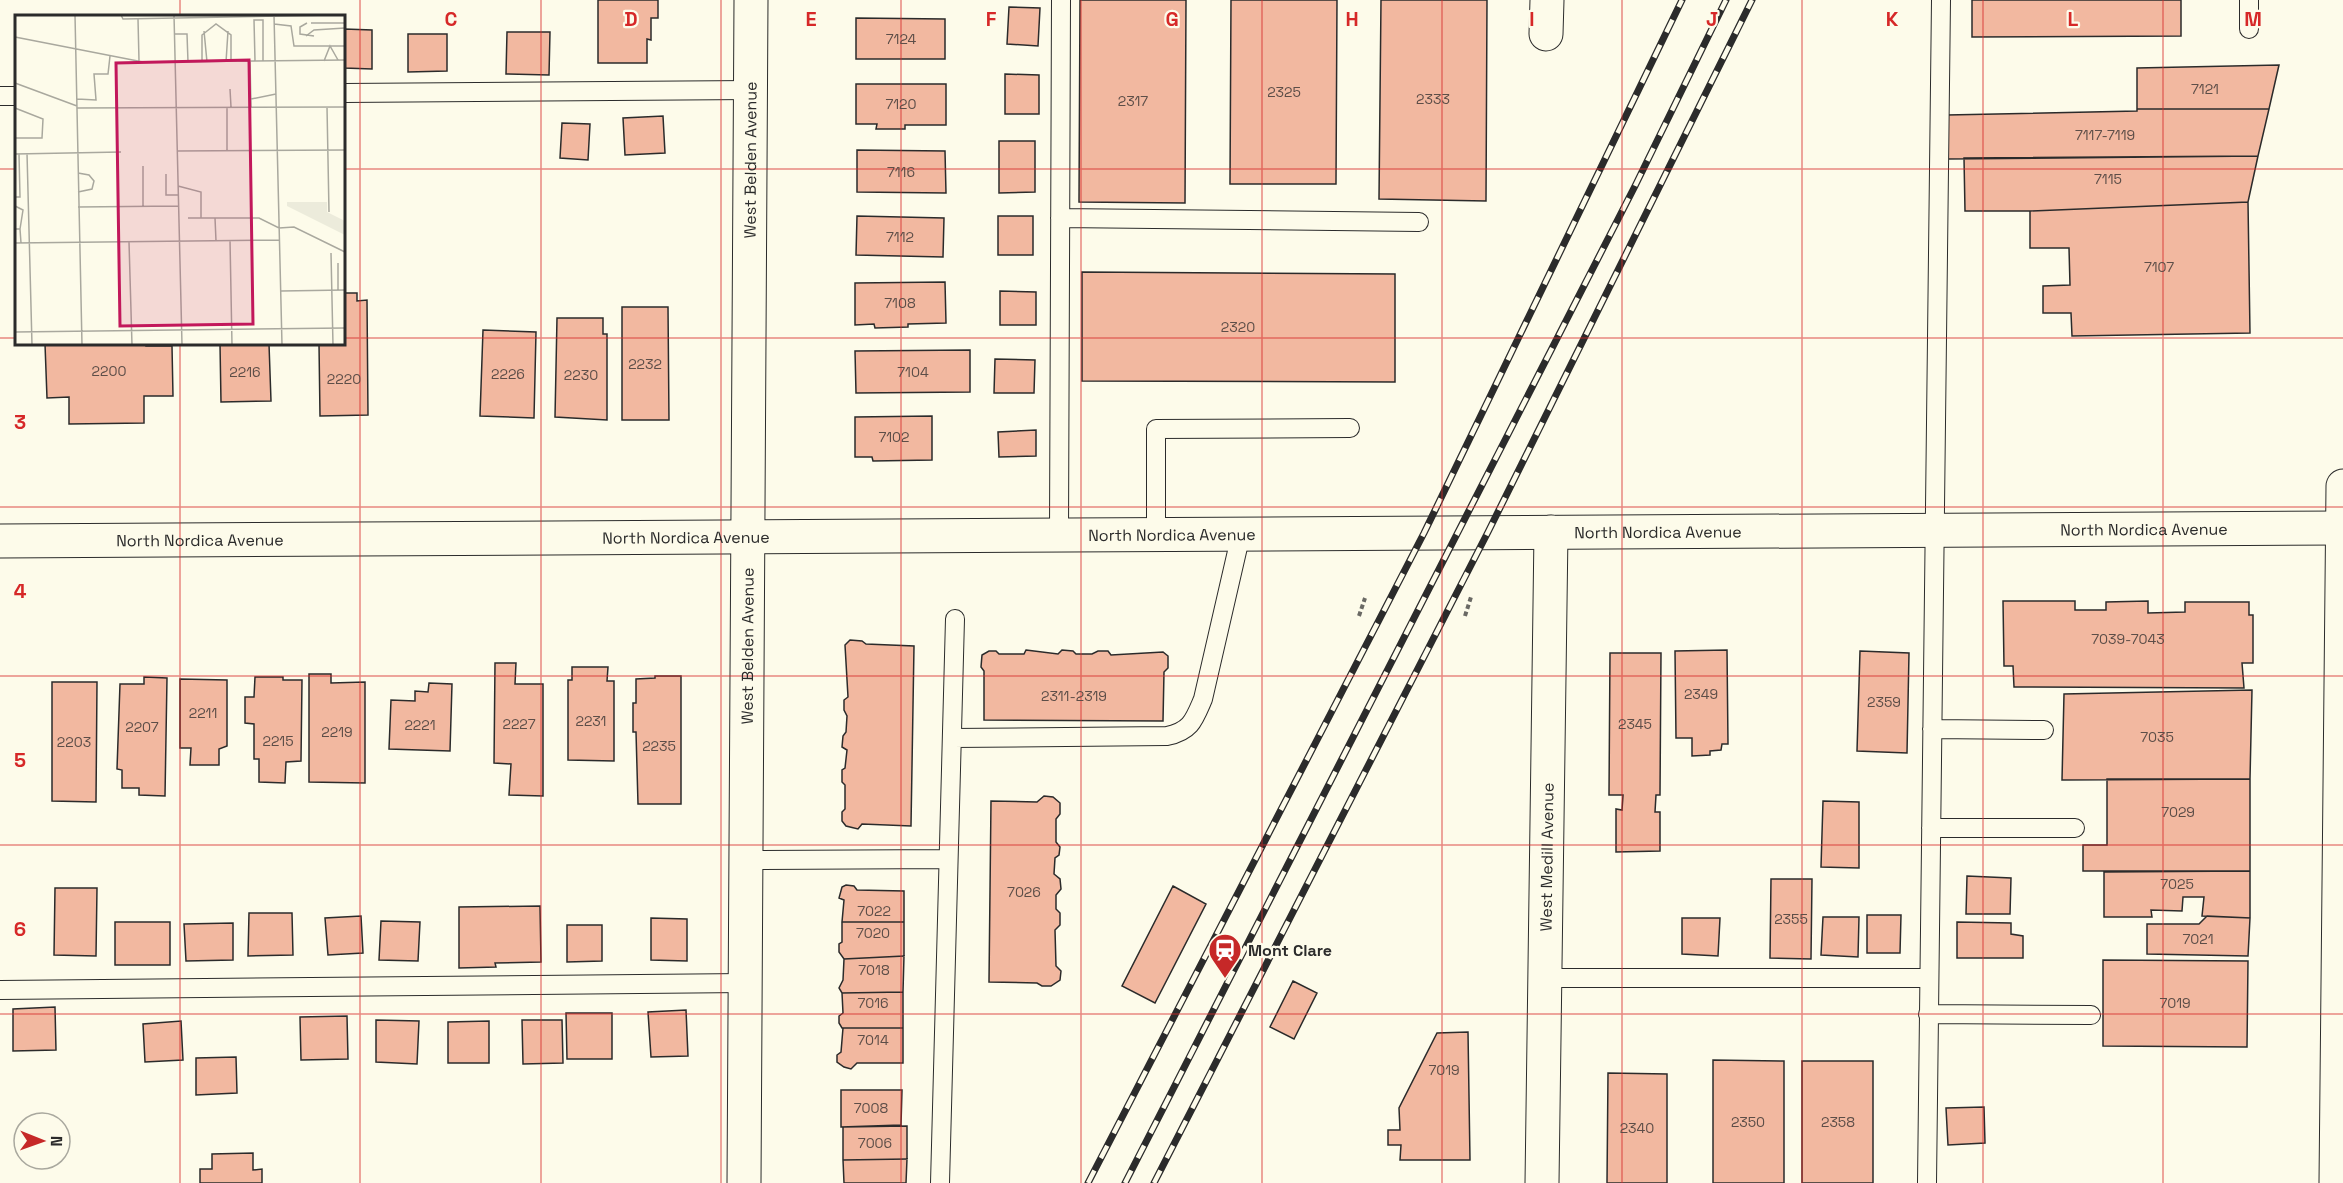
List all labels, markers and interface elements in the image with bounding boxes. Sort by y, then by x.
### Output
text: C [445,6,458,32]
text: D [624,6,638,32]
text: E [805,6,817,32]
text: F [986,6,997,32]
text: G [1165,6,1179,32]
text: H [1345,6,1359,32]
text: I [1529,6,1535,32]
text: J [1706,6,1718,32]
text: K [1886,6,1899,32]
text: L [2068,6,2079,32]
text: M [2244,6,2262,32]
inset map [15,15,345,345]
house number: 7124 [886,30,916,48]
house number: 7121 [2191,80,2219,98]
street label: West Belden Avenue [739,81,761,239]
house number: 2325 [1267,83,1301,101]
house number: 2333 [1416,90,1450,108]
house number: 2317 [1118,92,1148,110]
house number: 7120 [885,95,917,113]
house number: 7117-7119 [2075,126,2135,144]
house number: 7116 [887,163,915,181]
house number: 7115 [2094,170,2122,188]
house number: 7112 [886,228,914,246]
house number: 7107 [2144,258,2174,276]
house number: 7108 [884,294,916,312]
house number: 2320 [1221,318,1255,336]
house number: 2232 [628,355,662,373]
house number: 2200 [92,362,126,380]
house number: 2216 [229,363,261,381]
house number: 7104 [897,363,929,381]
house number: 2226 [491,365,525,383]
house number: 2230 [564,366,598,384]
house number: 2220 [327,370,361,388]
text: 3 [14,409,26,435]
house number: 7102 [878,428,910,446]
street label: North Nordica Avenue [2060,518,2228,540]
street label: North Nordica Avenue [1574,521,1742,543]
street label: North Nordica Avenue [1088,524,1256,545]
street label: North Nordica Avenue [602,526,770,548]
street label: North Nordica Avenue [116,529,284,551]
street label: West Belden Avenue [736,567,758,725]
text: 4 [14,578,27,604]
house number: 7039-7043 [2091,630,2165,648]
house number: 2349 [1684,685,1718,703]
house number: 2311-2319 [1041,687,1107,705]
house number: 2359 [1867,693,1901,711]
house number: 2211 [189,704,217,722]
house number: 2231 [576,712,606,730]
house number: 2227 [502,715,536,733]
house number: 2345 [1618,715,1652,733]
house number: 2221 [404,716,436,734]
house number: 2207 [125,718,159,736]
house number: 2219 [321,723,353,741]
house number: 7035 [2140,728,2174,746]
house number: 2215 [262,732,294,750]
house number: 2203 [57,733,91,751]
house number: 2235 [642,737,676,755]
text: 5 [14,747,26,773]
street label: West Medill Avenue [1535,782,1558,932]
house number: 7029 [2161,803,2195,821]
house number: 7025 [2160,875,2194,893]
house number: 7026 [1007,883,1041,901]
house number: 7022 [857,902,891,920]
house number: 2355 [1774,910,1808,928]
text: 6 [14,916,26,942]
house number: 7020 [856,924,890,942]
house number: 7021 [2182,930,2214,948]
station icon: Mont Clare [1207,932,1243,979]
place label: Mont Clare [1248,940,1332,961]
house number: 7018 [858,961,890,979]
house number: 7016 [857,994,889,1012]
house number: 7019 [2159,994,2191,1012]
house number: 7014 [857,1031,889,1049]
house number: 7019 [1428,1061,1460,1079]
house number: 7008 [854,1099,889,1117]
north arrow [12,1111,72,1171]
house number: 2350 [1731,1113,1765,1131]
house number: 2358 [1821,1113,1855,1131]
house number: 2340 [1620,1119,1654,1137]
house number: 7006 [858,1134,892,1152]
text: N [46,1136,67,1147]

